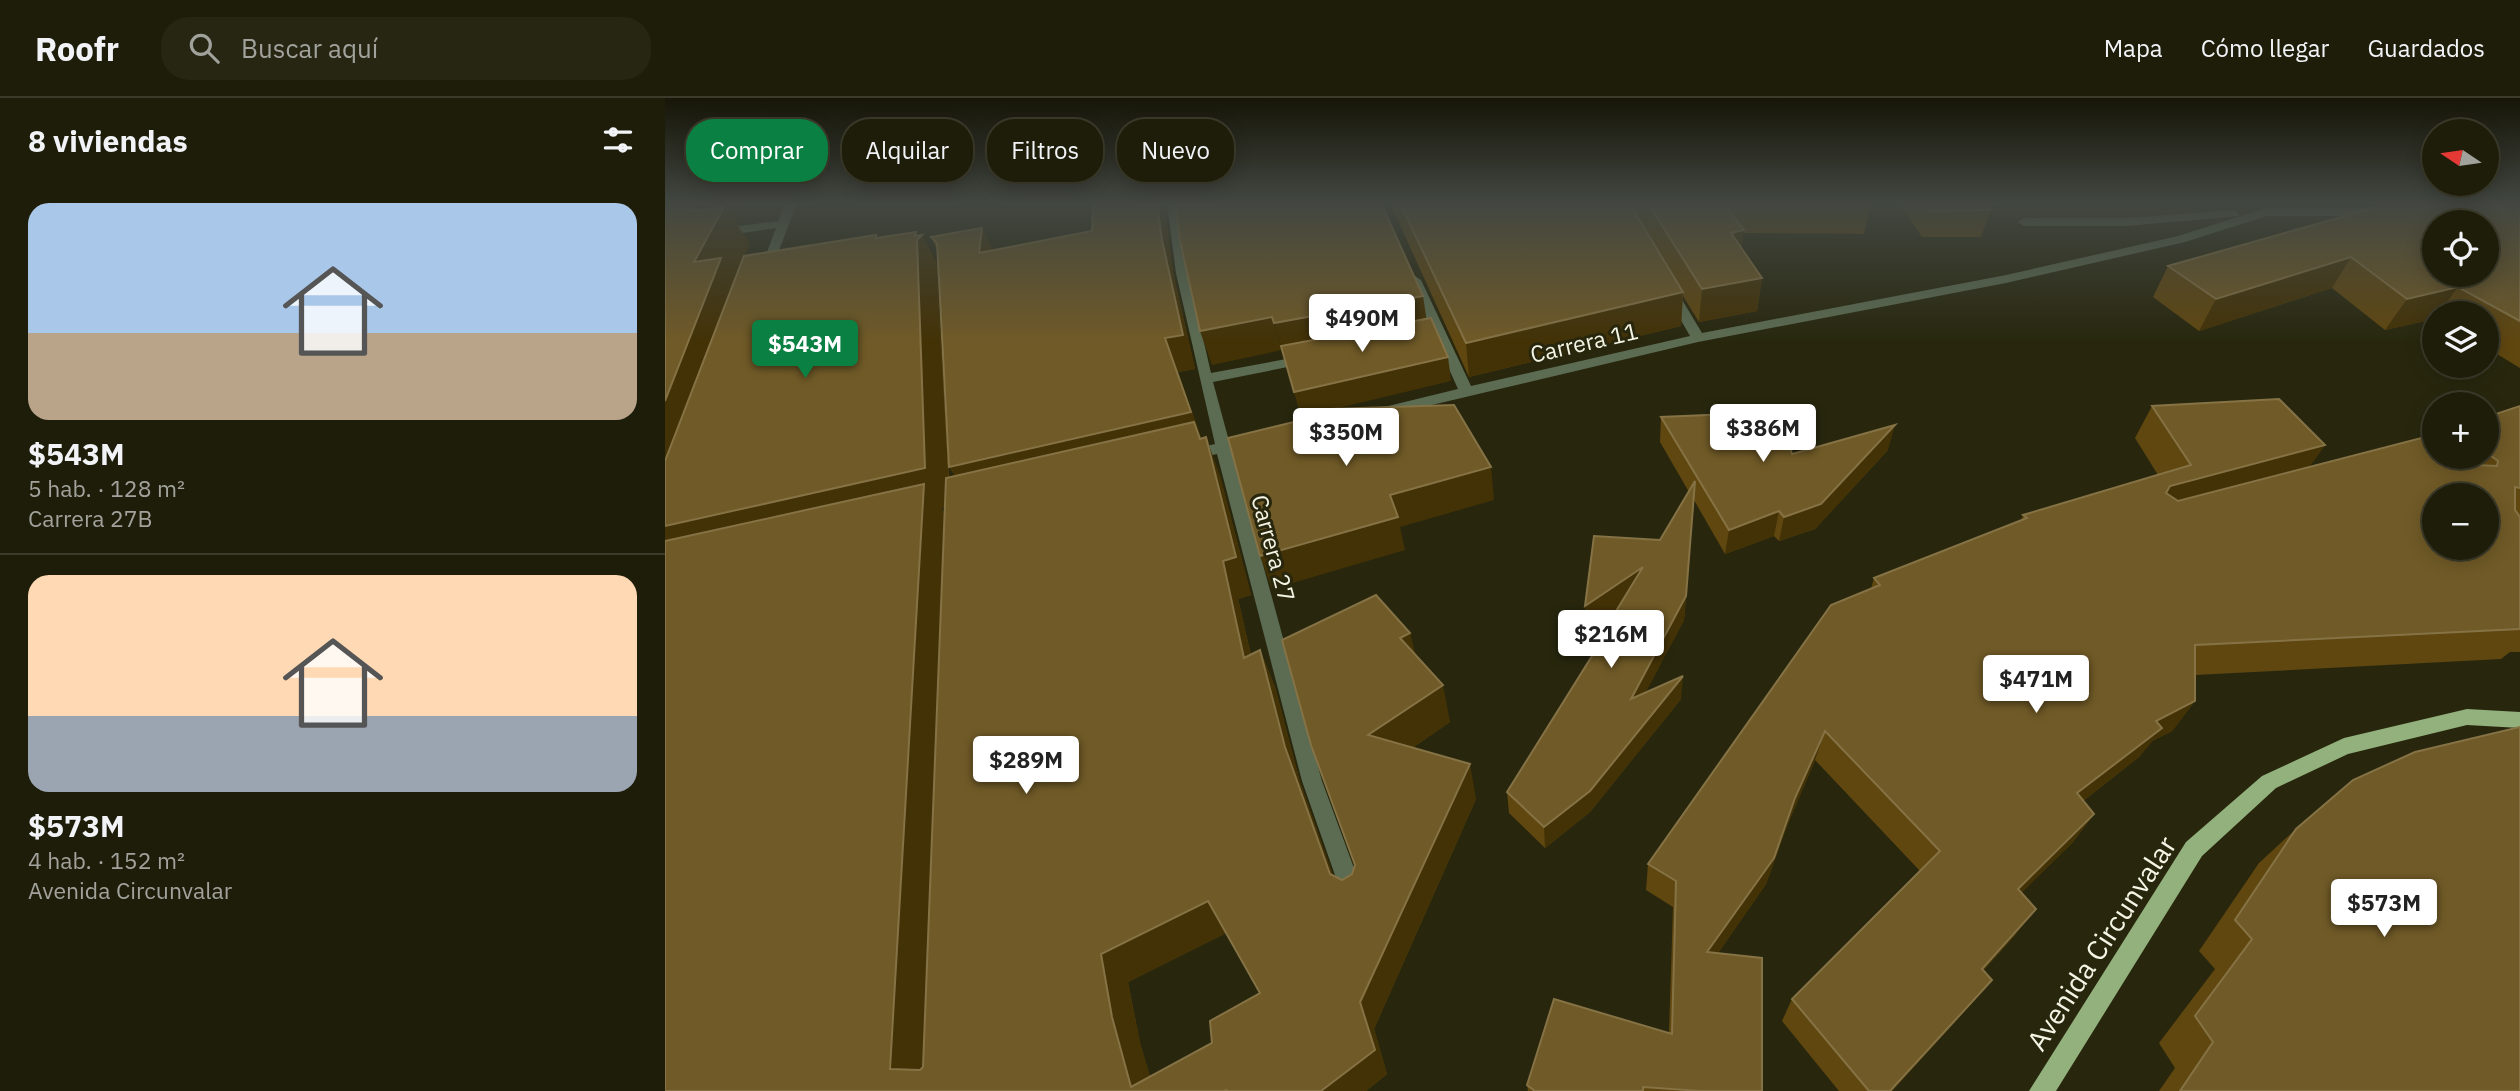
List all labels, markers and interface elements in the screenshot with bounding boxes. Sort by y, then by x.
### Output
search box [161,17,651,80]
text: Roofr [35,27,119,70]
icon: search [185,29,223,67]
text: Buscar aquí [241,31,378,65]
text: Mapa [2104,32,2163,64]
text: Cómo llegar [2201,32,2329,64]
text: Guardados [2367,32,2485,64]
chip: Comprar [686,119,828,182]
chip: Alquilar [842,119,973,182]
chip: Filtros [987,119,1103,182]
chip: Nuevo [1117,119,1234,182]
north arrow [2422,119,2499,196]
map controls [2422,119,2499,560]
text: 8 viviendas [28,121,188,160]
icon: filters [599,121,637,159]
button: locate [2422,210,2499,287]
icon: home [270,248,396,374]
pin: $490M [1313,294,1411,354]
button: layers [2422,301,2499,378]
text: $490M [1325,302,1399,332]
street label: Carrera 11 [1527,315,1641,369]
pin: $543M [756,320,854,380]
text: $543M [768,328,842,358]
button: + [2422,392,2499,469]
pin: $386M [1714,404,1812,464]
pin: $350M [1297,408,1395,468]
text: $386M [1726,412,1800,442]
text: $350M [1309,416,1383,446]
text: $543M [28,434,125,473]
text: 5 hab. · 128 m² [28,473,185,503]
button: − [2422,483,2499,560]
street label: Carrera 27 [1245,491,1303,605]
text: Carrera 27B [28,503,153,533]
pin: $216M [1562,610,1660,670]
text: $216M [1574,618,1648,648]
icon: home [270,620,396,746]
pin: $471M [1987,656,2085,715]
text: $471M [1999,663,2073,693]
pin: $289M [977,736,1075,796]
text: $289M [989,744,1063,774]
text: $573M [28,806,125,845]
street label: Avenida Circunvalar [2018,829,2184,1057]
text: 4 hab. · 152 m² [28,845,185,875]
text: Avenida Circunvalar [28,875,232,905]
pin: $573M [2335,880,2433,939]
text: $573M [2347,887,2421,917]

